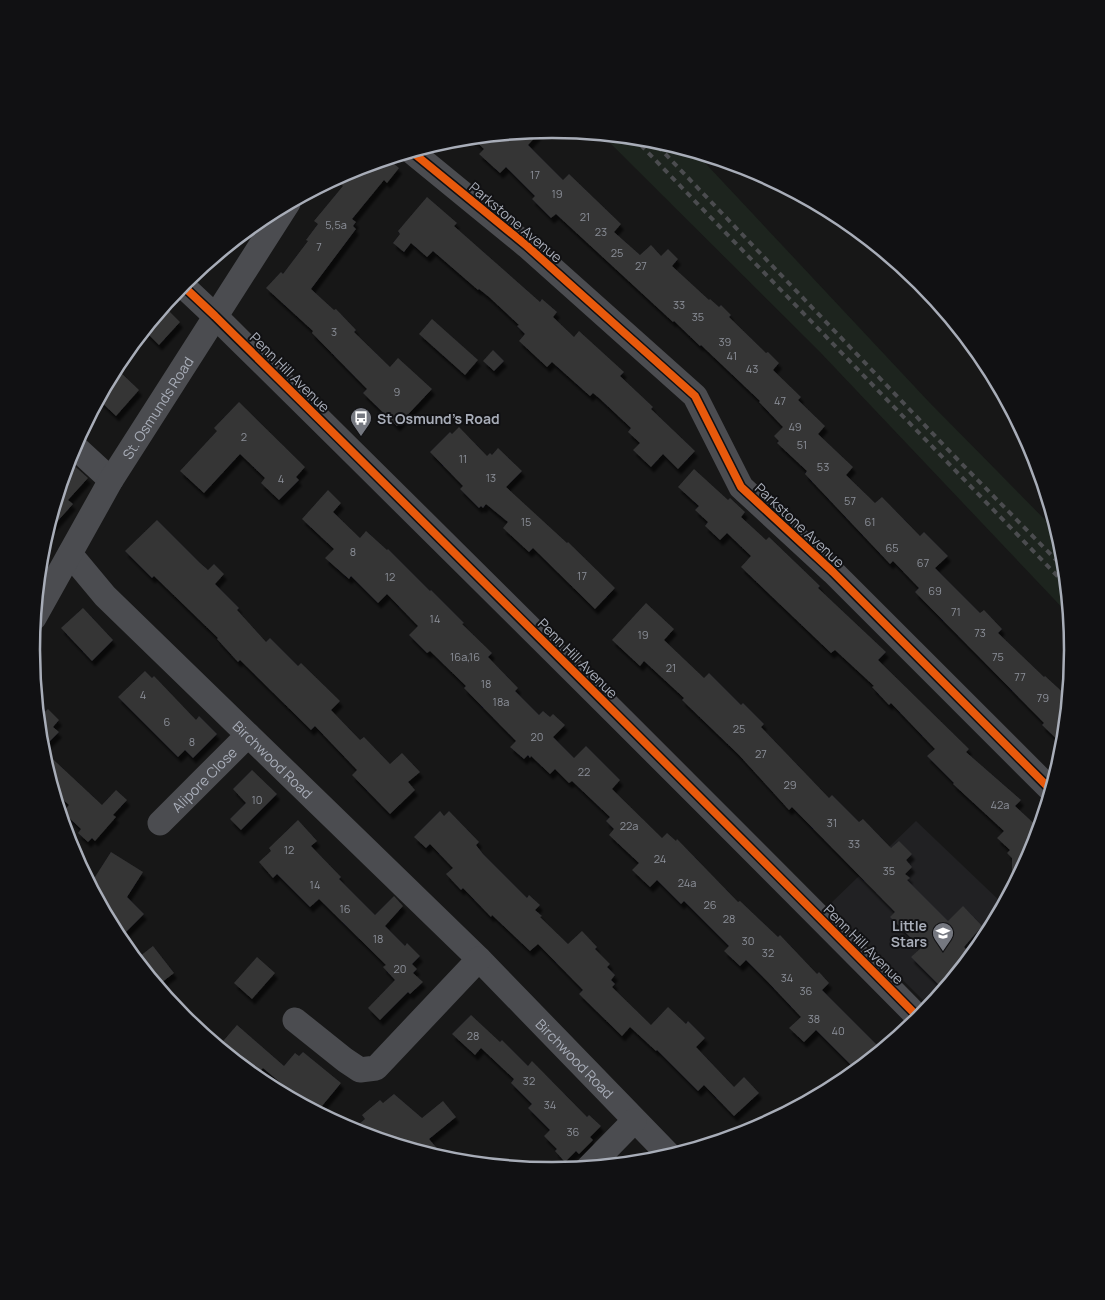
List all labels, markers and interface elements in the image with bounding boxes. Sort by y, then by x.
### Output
house number: 17 [530,167,540,182]
street label: Parkstone Avenue [465,177,567,267]
house number: 19 [551,186,563,201]
house number: 21 [580,209,590,224]
house number: 5,5a [325,217,347,232]
house number: 23 [595,224,607,239]
house number: 7 [316,239,322,254]
house number: 25 [611,245,623,260]
house number: 27 [635,258,647,273]
house number: 33 [673,297,685,312]
house number: 35 [692,309,704,324]
house number: 3 [331,324,337,339]
street label: Penn Hill Avenue [246,328,334,416]
house number: 39 [719,334,732,349]
house number: 41 [727,348,737,363]
street label: St. Osmunds Road [117,353,197,462]
house number: 43 [746,361,758,376]
house number: 9 [394,384,401,399]
house number: 47 [774,393,786,408]
bus stop icon: St Osmund's Road [349,406,373,437]
place label: St Osmund's Road [377,409,500,428]
house number: 49 [788,419,802,434]
house number: 2 [241,429,247,444]
house number: 51 [797,437,807,452]
house number: 11 [459,451,467,466]
house number: 53 [817,459,829,474]
house number: 13 [486,470,496,485]
house number: 4 [278,471,284,486]
street label: Parkstone Avenue [751,479,849,571]
house number: 57 [844,493,856,508]
house number: 15 [521,514,531,529]
house number: 61 [865,514,875,529]
house number: 65 [885,540,899,555]
house number: 8 [350,544,356,559]
house number: 67 [917,555,929,570]
house number: 17 [577,568,587,583]
house number: 12 [385,569,395,584]
house number: 69 [928,583,942,598]
house number: 71 [951,604,961,619]
house number: 14 [430,611,440,626]
street label: Penn Hill Avenue [534,614,622,702]
house number: 73 [974,625,986,640]
house number: 19 [637,627,649,642]
house number: 16a,16 [450,649,480,664]
house number: 75 [992,649,1004,664]
house number: 21 [666,660,676,675]
house number: 77 [1014,669,1026,684]
house number: 18 [481,676,491,691]
house number: 4 [140,687,146,702]
house number: 79 [1037,690,1049,705]
house number: 18a [493,694,509,709]
house number: 6 [164,714,171,729]
street label: Birchwood Road [229,716,317,802]
house number: 25 [733,721,745,736]
house number: 20 [531,729,543,744]
house number: 8 [189,734,195,749]
street label: Alipore Close [167,742,241,816]
house number: 27 [755,746,767,761]
house number: 22 [578,764,590,779]
house number: 29 [783,777,797,792]
house number: 10 [251,792,263,807]
house number: 42a [991,797,1009,812]
house number: 31 [827,815,837,830]
house number: 22a [620,818,638,833]
house number: 33 [848,836,860,851]
house number: 12 [284,842,294,857]
house number: 24 [654,851,666,866]
house number: 35 [883,863,895,878]
house number: 24a [678,875,696,890]
house number: 14 [310,877,320,892]
house number: 26 [703,897,717,912]
street label: Penn Hill Avenue [820,900,908,988]
house number: 16 [339,901,351,916]
house number: 28 [723,911,735,926]
place label: Little Stars [891,916,927,951]
school or university icon: Little Stars [931,921,955,952]
house number: 18 [373,931,383,946]
house number: 30 [742,933,754,948]
house number: 32 [762,945,774,960]
house number: 20 [394,961,406,976]
house number: 34 [781,970,793,985]
house number: 36 [800,983,813,998]
house number: 38 [808,1011,820,1026]
street label: Birchwood Road [532,1014,618,1102]
house number: 40 [831,1023,845,1038]
house number: 28 [467,1028,479,1043]
house number: 32 [523,1073,535,1088]
house number: 34 [544,1097,556,1112]
house number: 36 [567,1124,580,1139]

